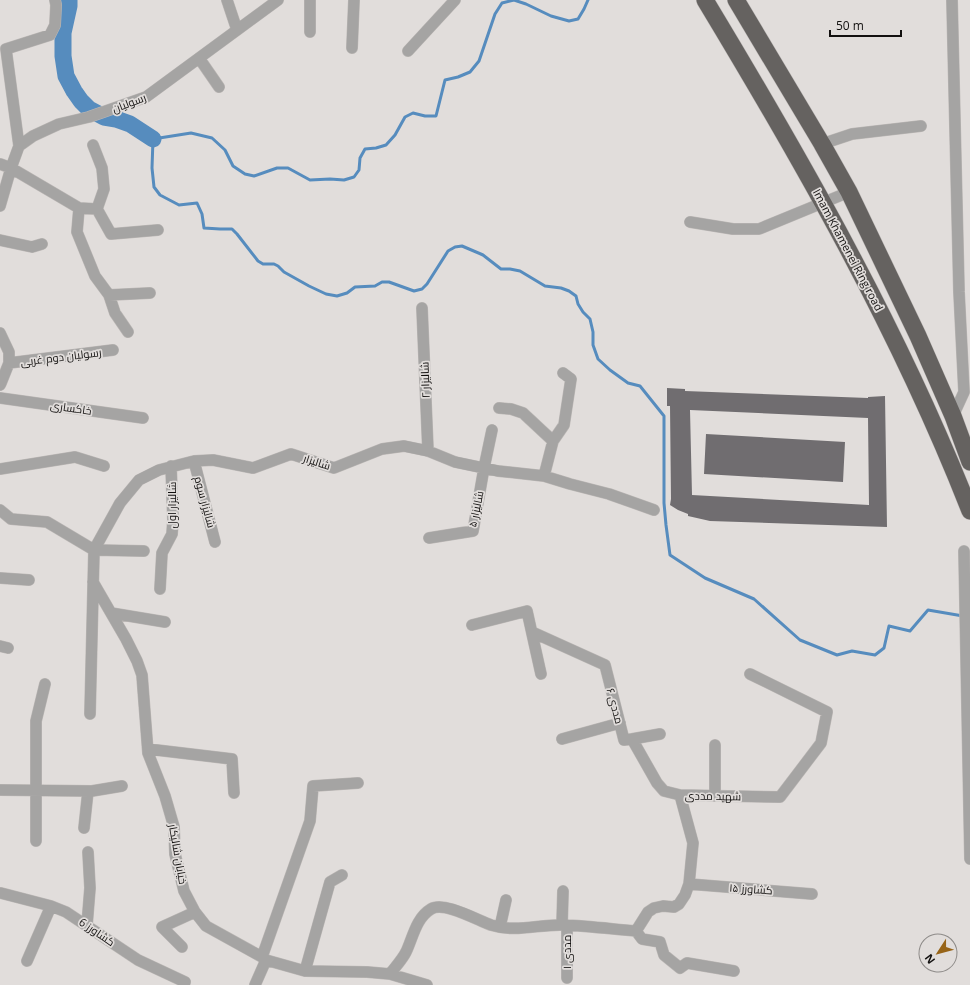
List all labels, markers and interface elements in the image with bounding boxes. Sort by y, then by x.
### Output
scale bar [830,12,901,38]
text: 50 m [836,17,864,34]
street label: رسولیان [110,89,148,116]
street label: Imam Khamenei Ring road [810,186,887,313]
street label: رسولیان دوم غربی [20,344,103,370]
street label: شالیزار ۲ [416,362,433,398]
street label: خاکساری [49,397,93,418]
street label: شالیزار [301,450,333,473]
street label: شالیزار سوم [190,474,220,530]
street label: شالیزار اول [164,482,179,528]
street label: شالیزار ۵ [464,489,487,528]
street label: مددی ۶ [604,686,627,725]
street label: شهید مددی [685,788,741,803]
street label: خیابان شالیکار [166,822,191,885]
street label: کشاورز ۱۵ [729,879,773,898]
street label: کشاورز 6 [76,914,118,949]
north arrow [918,933,958,973]
street label: مددی ۱ [559,935,574,969]
text: N [921,951,938,967]

